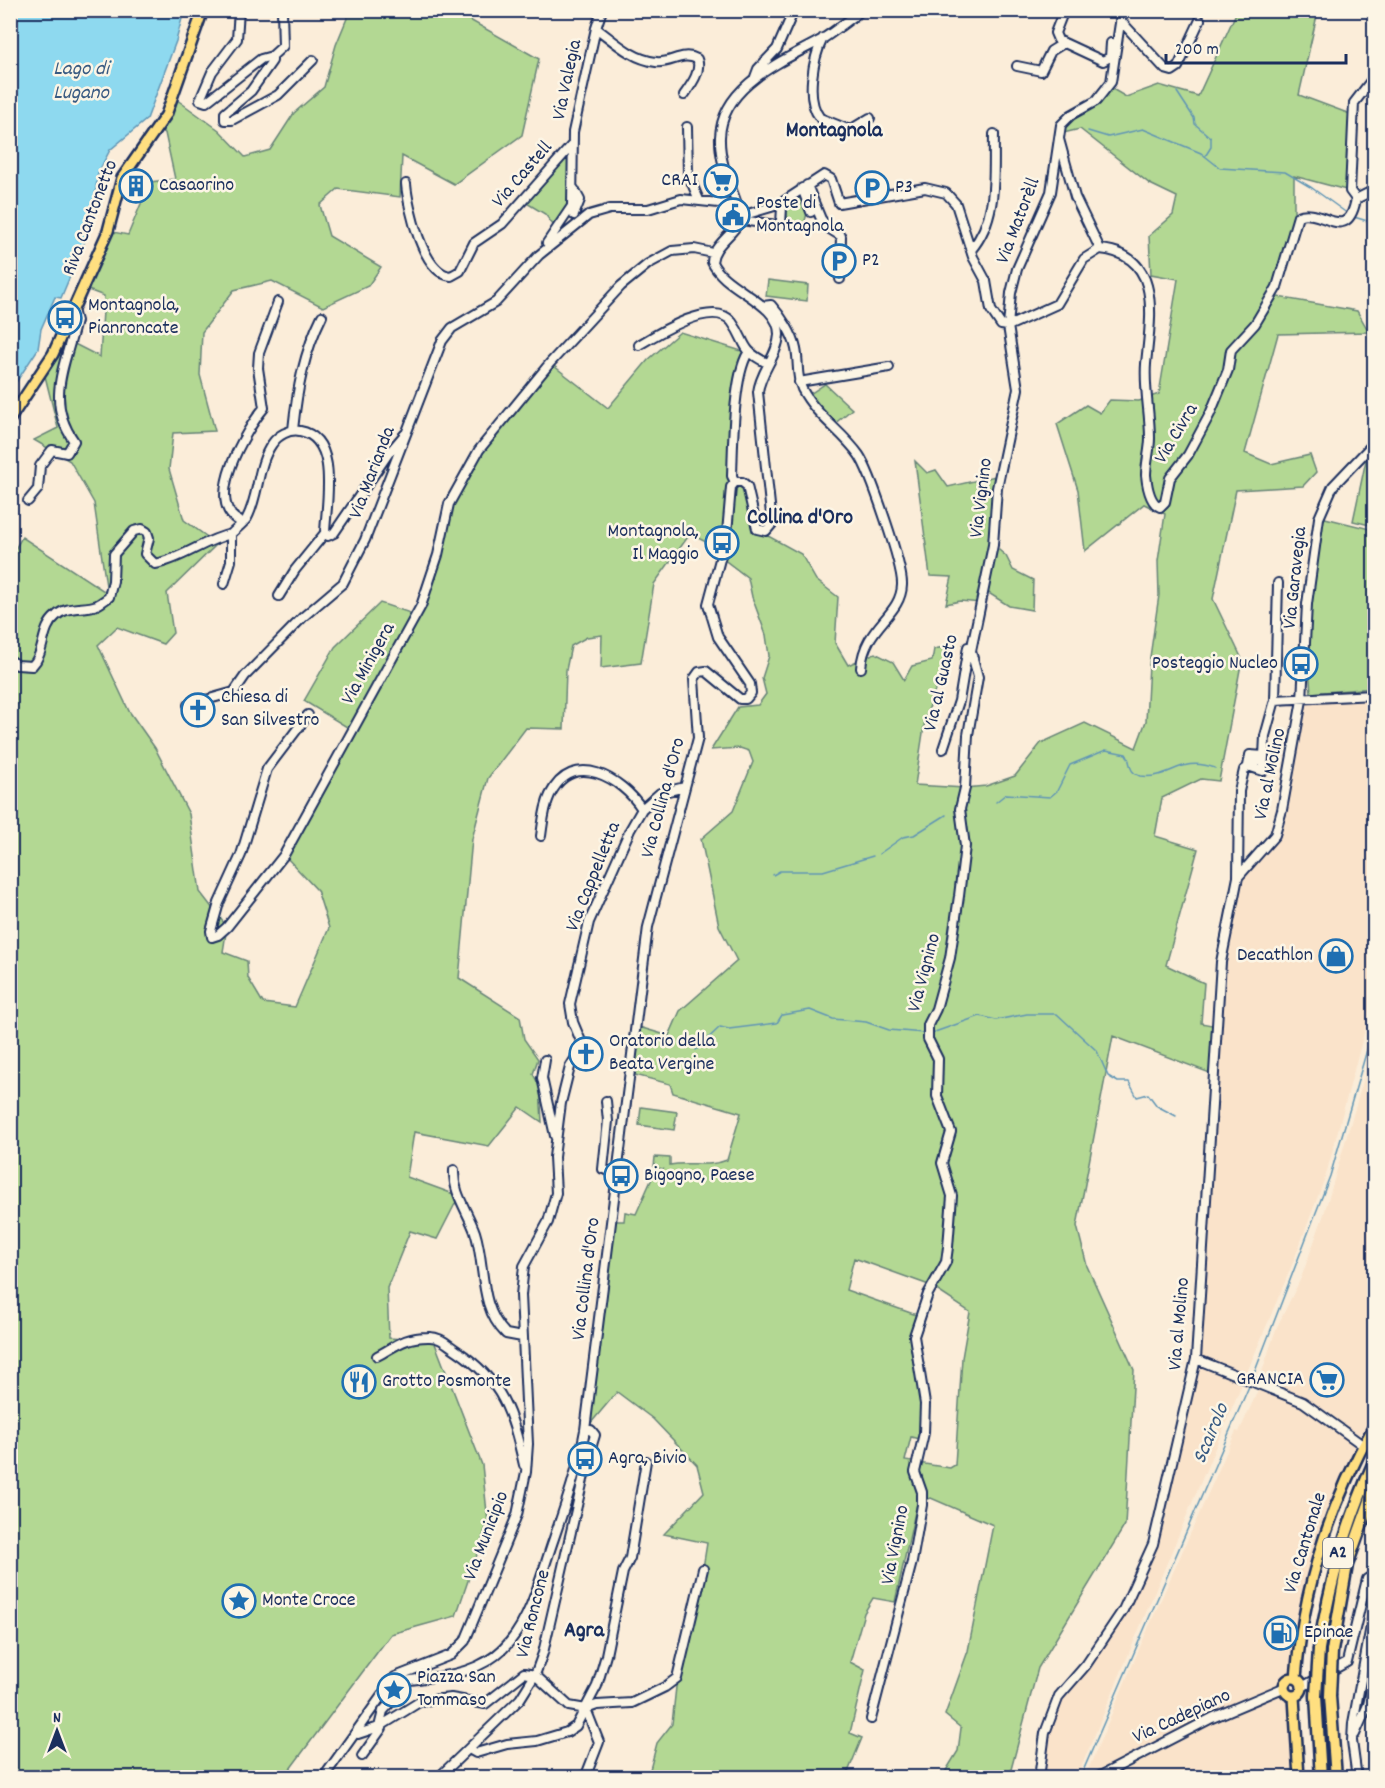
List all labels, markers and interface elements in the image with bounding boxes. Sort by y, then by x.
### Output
scale bar [1166,27,1346,65]
street label: Via Valegia [546,37,590,123]
text: 200 m [1175,38,1219,63]
water label: Lago di Lugano [53,55,112,109]
district label: Montagnola [786,116,883,147]
street label: Via Castell [486,135,560,215]
street label: Riva Cantonetto [56,156,126,280]
supermarket icon: CRAI [703,163,739,199]
place label: CRAI [661,167,698,195]
building icon: Casaorino [118,168,154,204]
parking icon: P3 [854,170,890,206]
place label: Casaorino [159,172,234,200]
place label: P3 [895,174,913,202]
street label: Via Matorèll [990,174,1048,268]
place label: Poste di Montagnola [756,190,844,241]
public building icon: Poste di Montagnola [715,197,751,233]
parking icon: P2 [821,243,857,279]
place label: P2 [862,247,880,275]
place label: Montagnola, Pianroncate [88,292,179,343]
bus stop icon: Montagnola, Pianroncate [47,300,83,336]
street label: Via Civra [1148,398,1206,469]
street label: Via Marianda [343,422,404,523]
street label: Via Vignino [963,456,1001,540]
district label: Collina d'Oro [747,503,853,534]
place label: Montagnola, Il Maggio [608,518,699,569]
bus stop icon: Montagnola, Il Maggio [704,525,740,561]
street label: Via Garavegia [1277,525,1315,630]
street label: Via Minigera [335,617,403,710]
street label: Via al Guasto [917,632,967,734]
bus stop icon: Posteggio Nucleo [1283,646,1319,682]
place label: Posteggio Nucleo [1152,650,1278,678]
place label: Chiesa di San Silvestro [221,684,320,735]
church icon: Chiesa di San Silvestro [180,692,216,728]
street label: Via al Molino [1248,725,1294,822]
street label: Via Collina d'Oro [634,735,694,861]
street label: Via Cappelletta [559,817,629,936]
street label: Via Vignino [901,930,949,1015]
shop icon: Decathlon [1318,938,1354,974]
place label: Decathlon [1237,942,1313,970]
place label: Oratorio della Beata Vergine [609,1028,716,1079]
church icon: Oratorio della Beata Vergine [568,1036,604,1072]
bus stop icon: Bigogno, Paese [603,1158,639,1194]
place label: Bigogno, Paese [644,1162,755,1190]
street label: Via Collina d'Oro [566,1216,608,1342]
street label: Via al Molino [1162,1276,1198,1372]
supermarket icon: GRANCIA [1309,1362,1345,1398]
restaurant icon: Grotto Posmonte [341,1364,377,1400]
place label: GRANCIA [1236,1366,1304,1394]
place label: Grotto Posmonte [382,1368,511,1396]
water label: Scairolo [1186,1398,1239,1469]
bus stop icon: Agra, Bivio [567,1441,603,1477]
place label: Agra, Bivio [608,1445,687,1473]
street label: Via Municipio [457,1487,517,1585]
street label: Via Cantonale [1277,1489,1335,1597]
street label: Via Vignino [875,1503,917,1587]
road number: A2 [1323,1538,1353,1568]
street label: Via Roncone [510,1567,559,1661]
place icon: Monte Croce [221,1583,257,1619]
place label: Monte Croce [262,1587,356,1615]
fuel station icon: Epinae [1263,1615,1299,1651]
district label: Agra [564,1616,605,1647]
place label: Epinae [1304,1619,1354,1647]
place label: Piazza San Tommaso [417,1664,496,1715]
place icon: Piazza San Tommaso [376,1672,412,1708]
street label: Via Cadepiano [1128,1682,1236,1752]
north arrow [27,1701,87,1761]
text: N [53,1707,61,1730]

